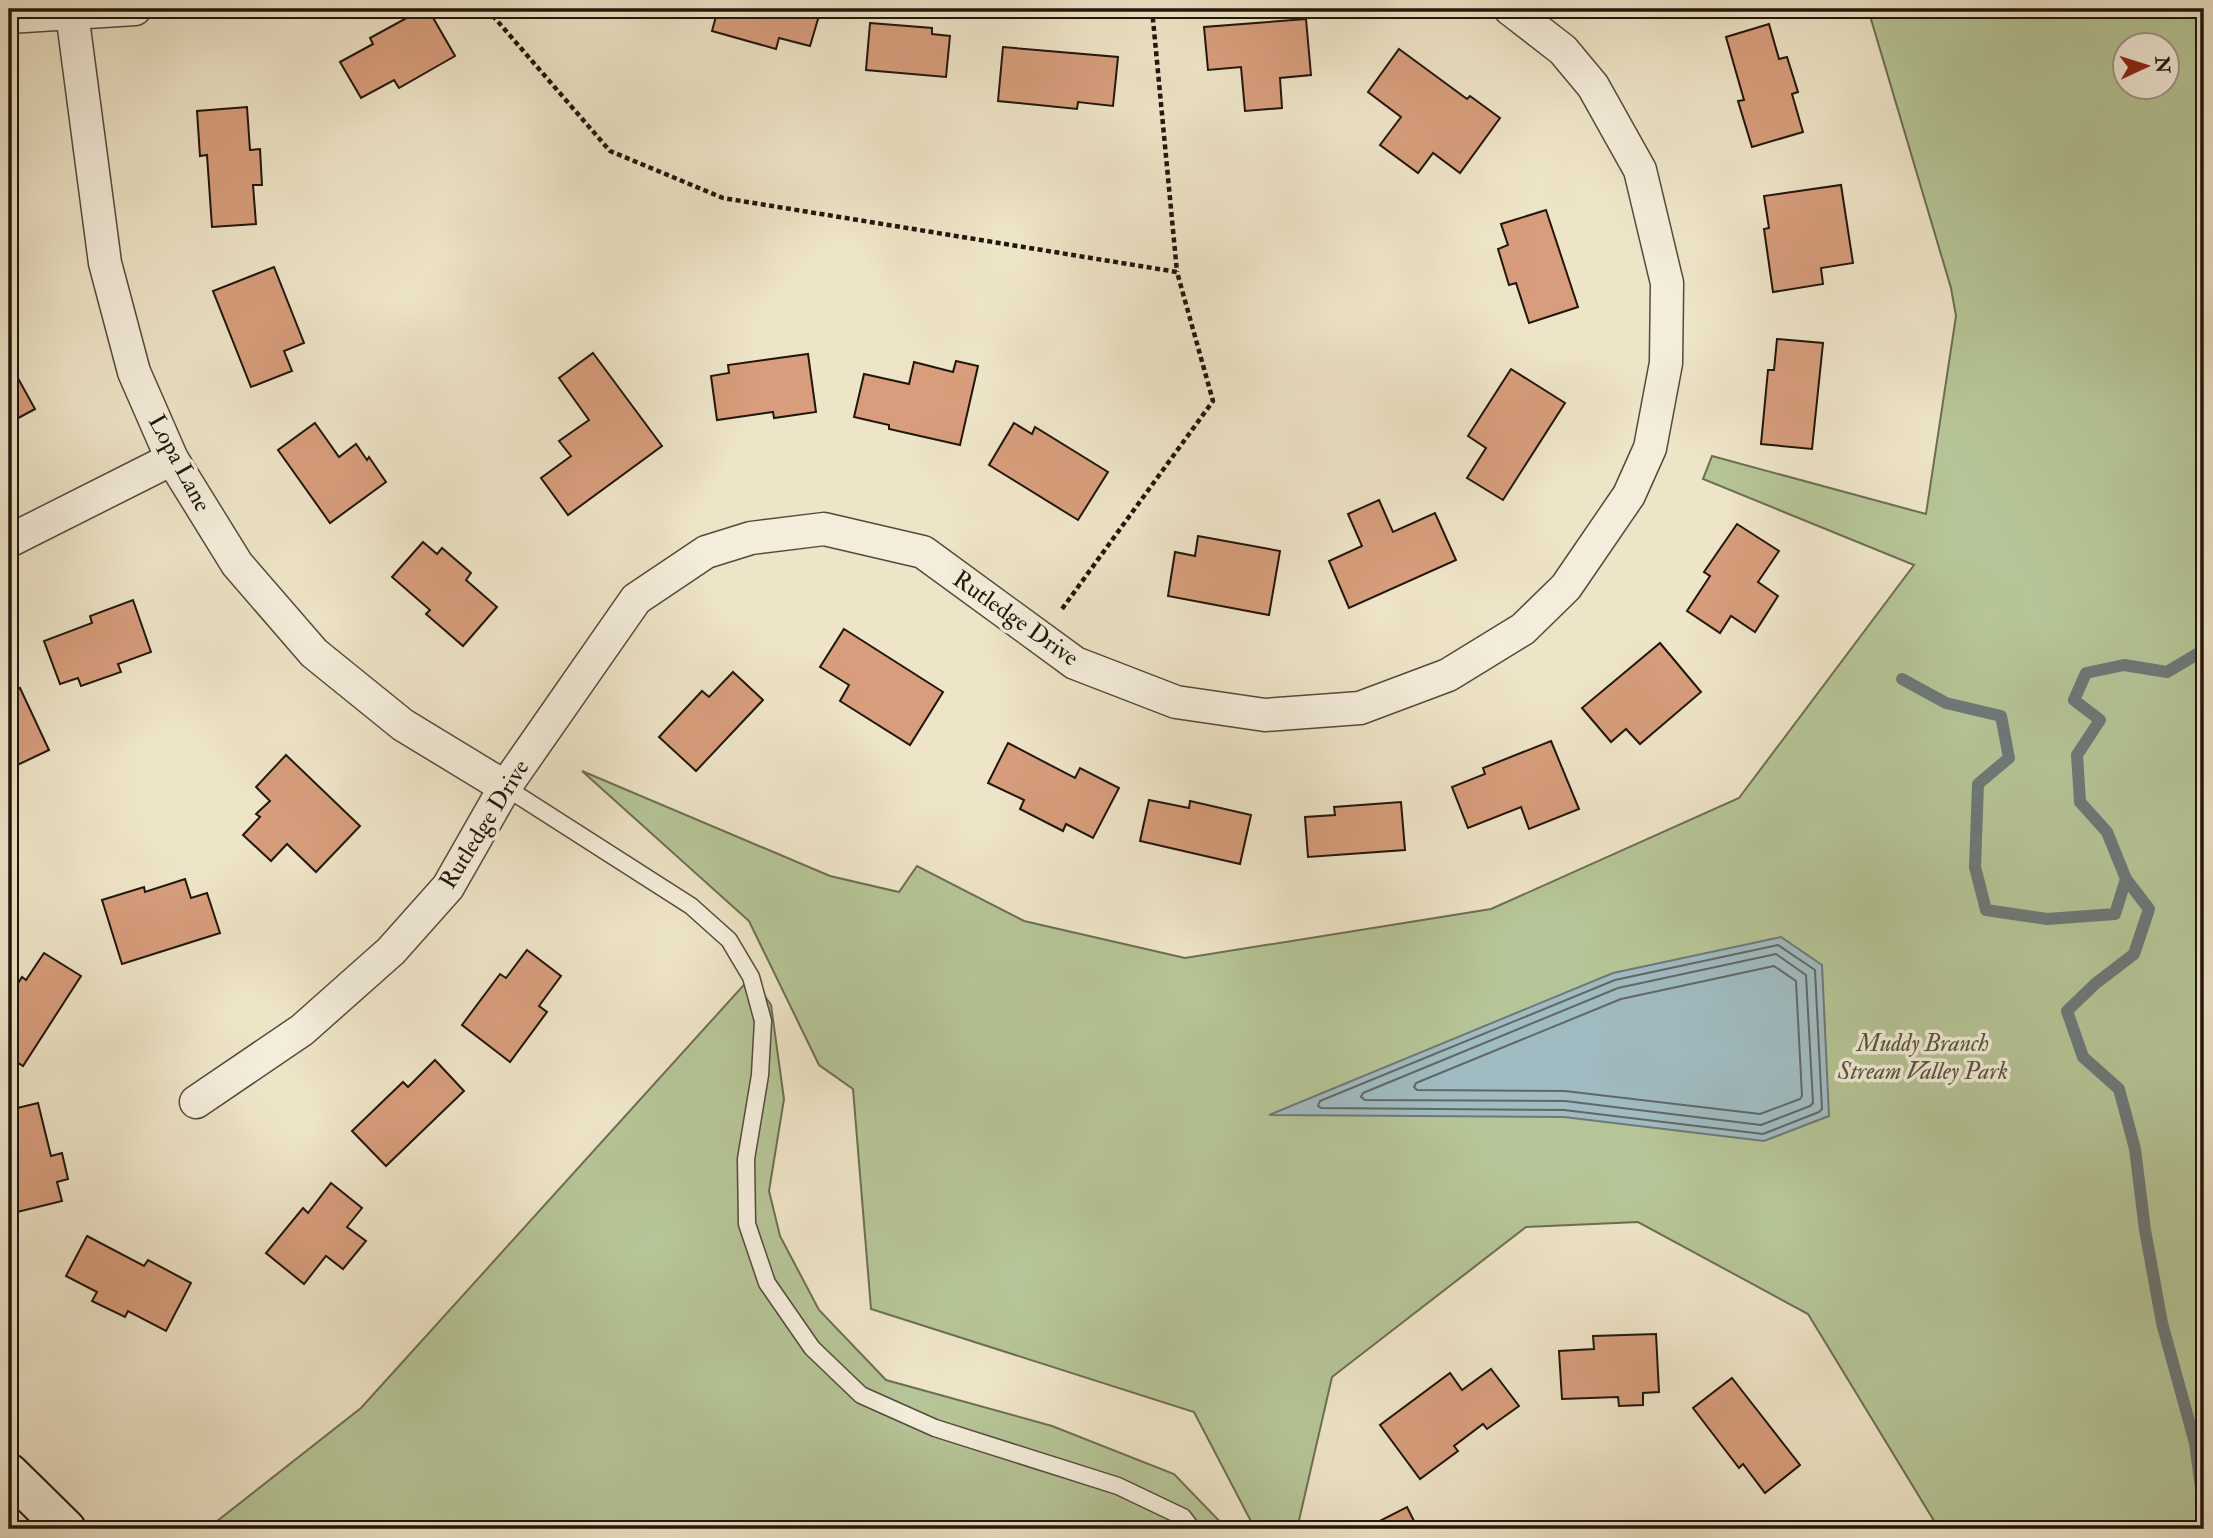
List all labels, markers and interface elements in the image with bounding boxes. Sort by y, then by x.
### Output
north arrow [2112,32,2182,102]
text: N [2149,55,2175,75]
street label: Lopa Lane [141,409,218,517]
street label: Rutledge Drive [947,564,1085,673]
street label: Rutledge Drive [432,754,536,895]
park label: Muddy Branch Stream Valley Park [1837,1028,2008,1087]

